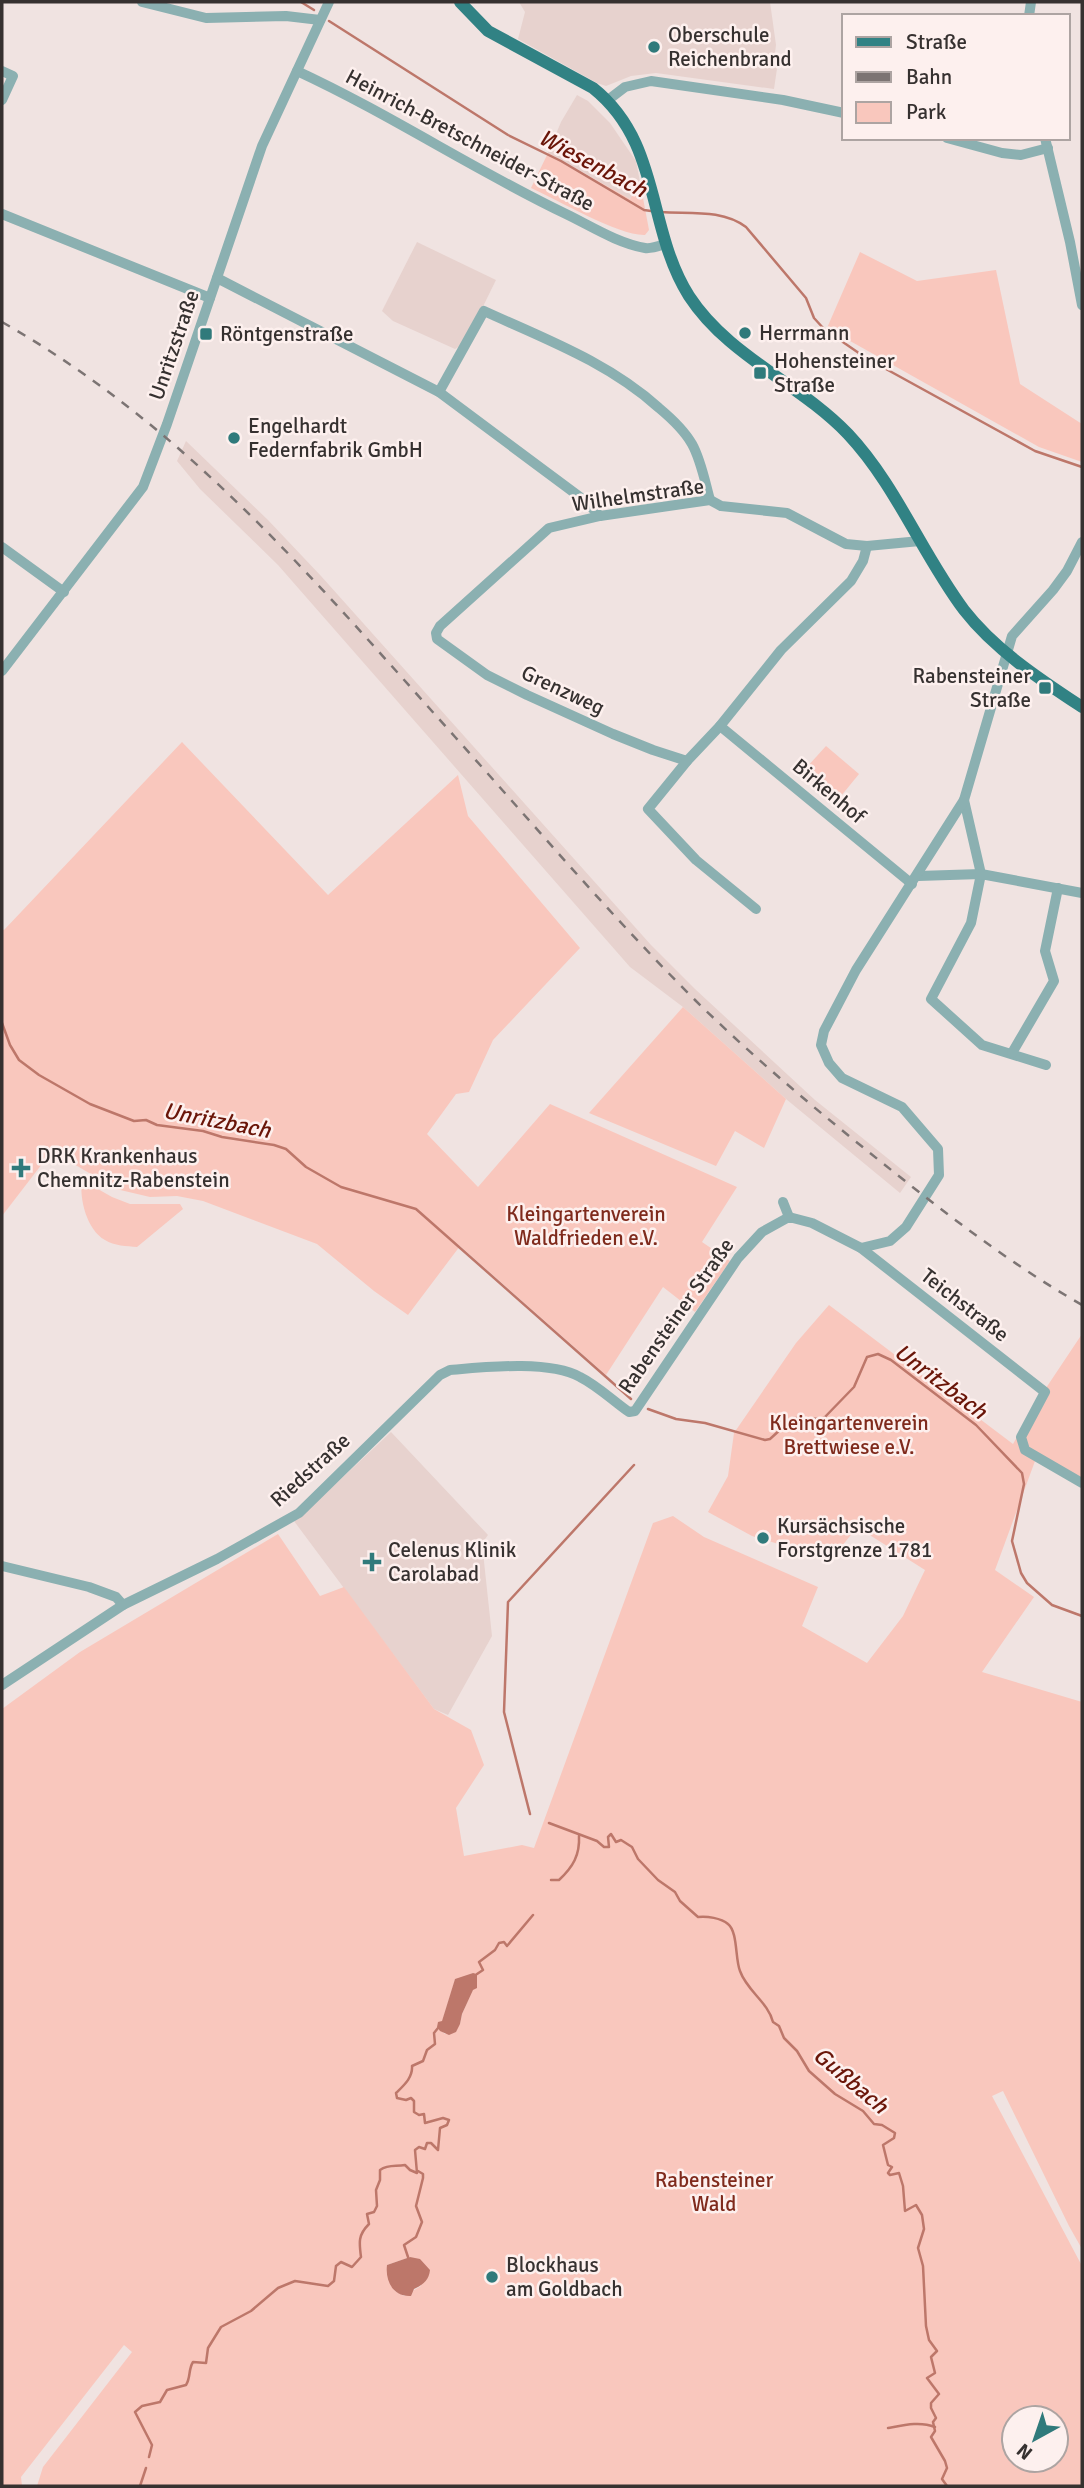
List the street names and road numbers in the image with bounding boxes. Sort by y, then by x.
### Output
street label: Heinrich-Bretschneider-Straße [341,63,599,217]
street label: Unritzstraße [143,287,205,403]
street label: Wilhelmstraße [570,473,706,517]
street label: Grenzweg [517,659,609,721]
street label: Birkenhof [787,753,872,830]
street label: Rabensteiner Straße [613,1233,739,1399]
street label: Teichstraße [916,1263,1014,1347]
street label: Riedstraße [265,1427,355,1513]

